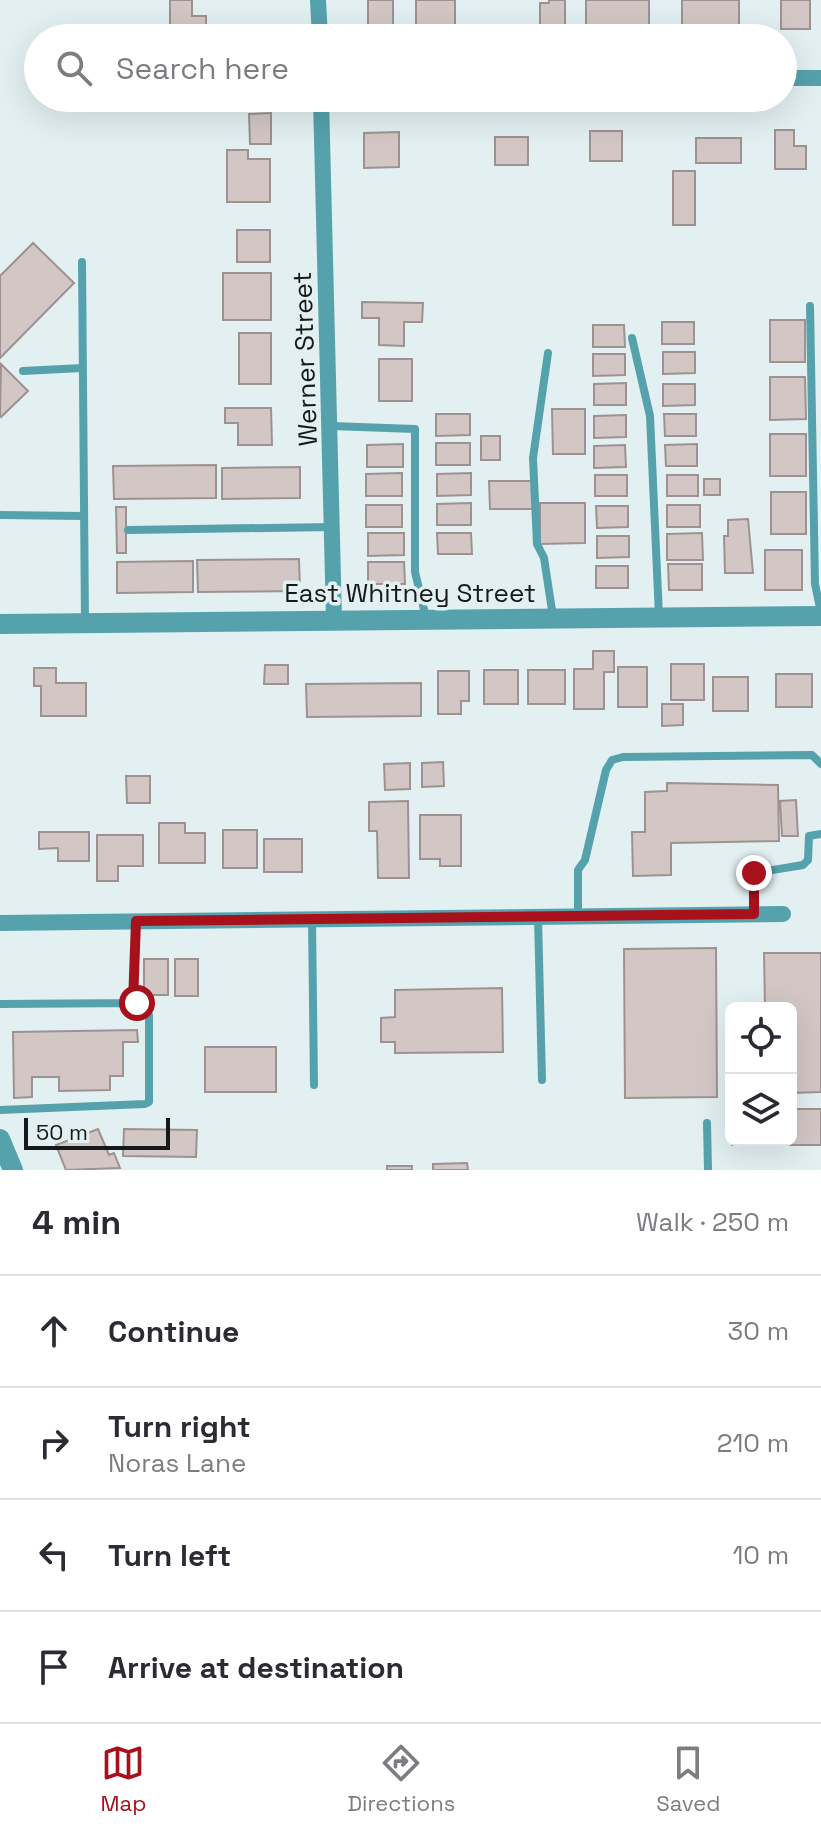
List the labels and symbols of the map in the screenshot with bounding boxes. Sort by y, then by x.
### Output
street label: Werner Street [285,271,325,447]
street label: East Whitney Street [284,576,536,610]
route end [736,855,772,891]
route start [119,985,155,1021]
scale bar [24,1114,170,1150]

